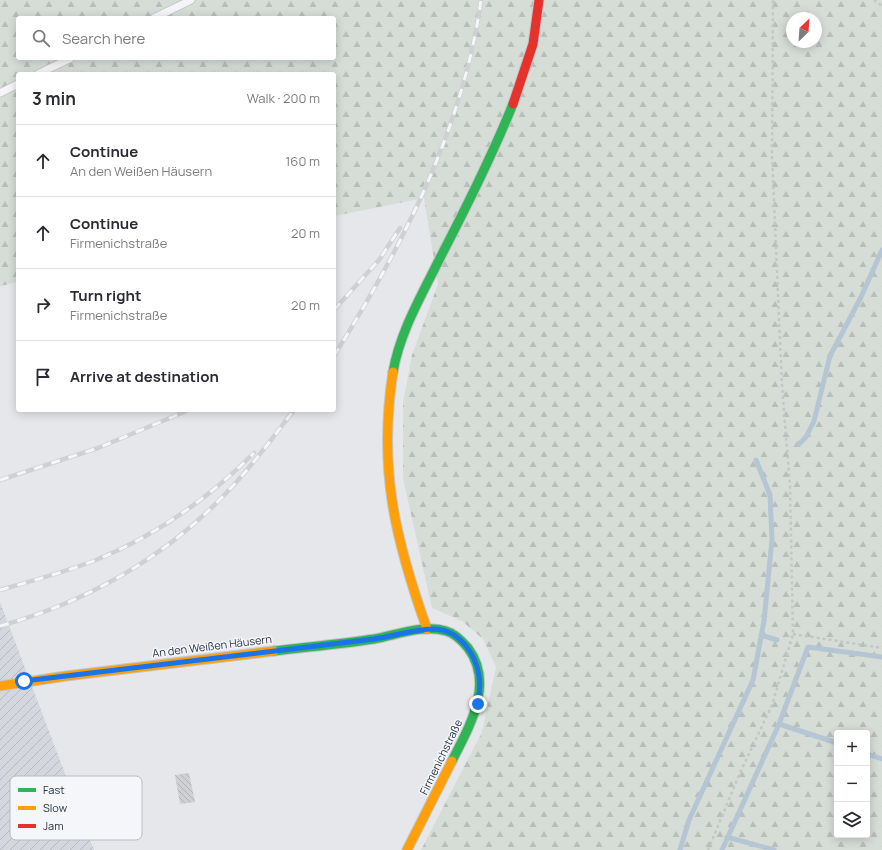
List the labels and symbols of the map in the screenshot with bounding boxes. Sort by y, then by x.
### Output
north arrow [786,12,822,48]
street label: An den Weißen Häusern [151,631,273,660]
route start [15,672,33,690]
route end [469,695,487,713]
street label: Firmenichstraße [416,716,466,797]
legend [10,776,142,840]
text: Fast [43,782,65,797]
text: Slow [43,800,68,815]
text: Jam [43,818,64,833]

